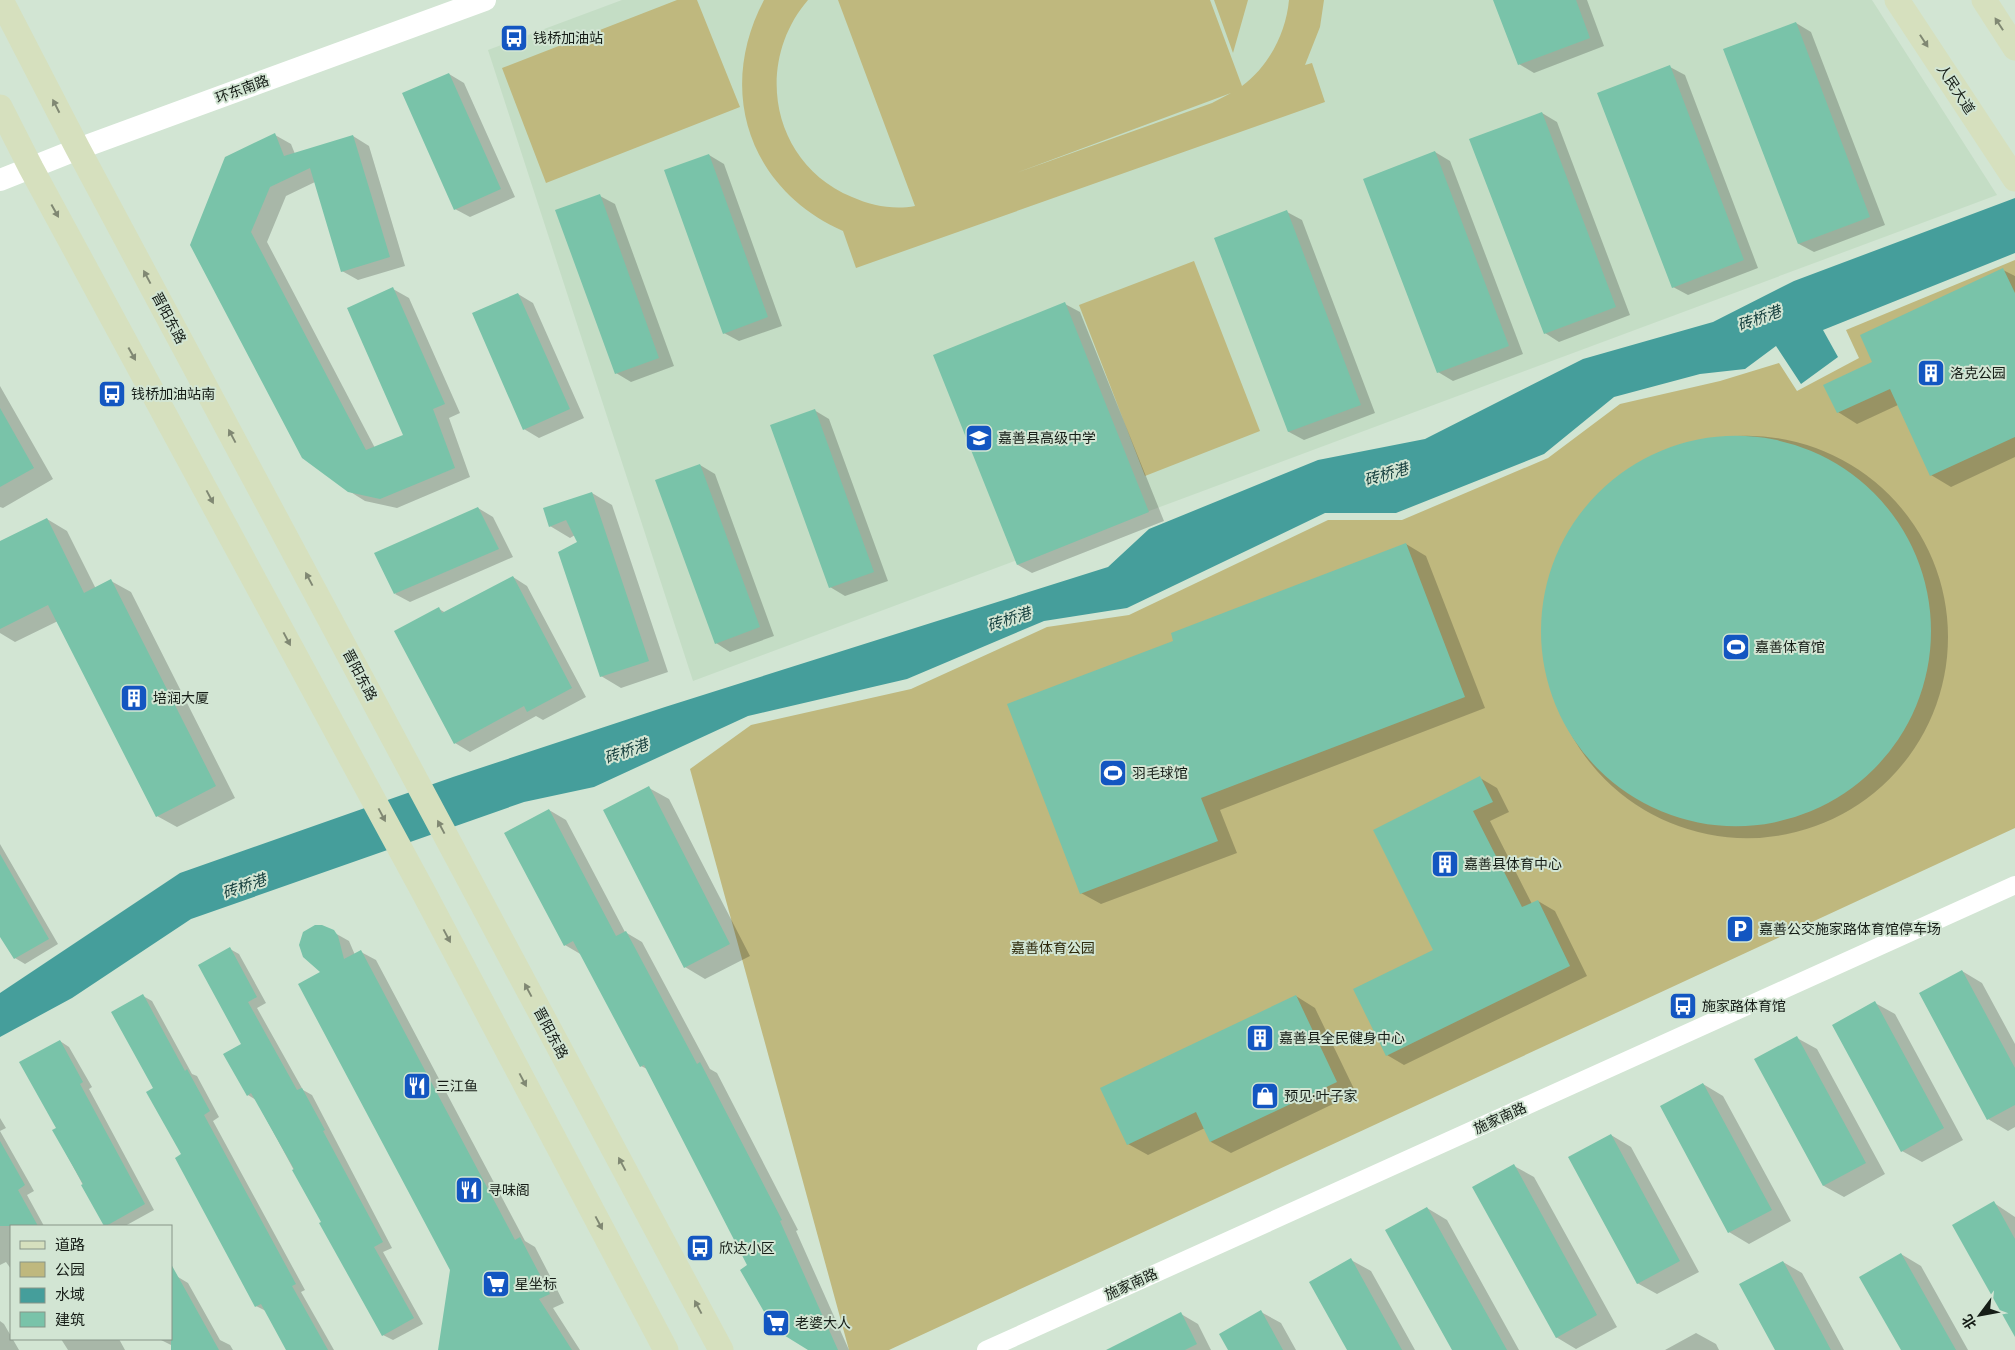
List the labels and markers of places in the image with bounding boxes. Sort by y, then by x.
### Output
bus stop icon: 钱桥加油站 [499,23,529,53]
place label: 钱桥加油站 [533,30,603,46]
building icon: 洛克公园 [1916,358,1946,388]
place label: 洛克公园 [1950,365,2006,381]
bus stop icon: 钱桥加油站南 [97,379,127,409]
place label: 钱桥加油站南 [131,386,215,402]
school or university icon: 嘉善县高级中学 [964,423,994,453]
place label: 嘉善县高级中学 [998,430,1096,446]
sports icon: 嘉善体育馆 [1721,632,1751,662]
place label: 嘉善体育馆 [1755,639,1825,655]
building icon: 培润大厦 [119,683,149,713]
place label: 培润大厦 [153,690,209,706]
sports icon: 羽毛球馆 [1098,758,1128,788]
place label: 羽毛球馆 [1132,765,1188,781]
building icon: 嘉善县体育中心 [1430,849,1460,879]
place label: 嘉善县体育中心 [1464,856,1562,872]
parking icon: 嘉善公交施家路体育馆停车场 [1725,914,1755,944]
place label: 嘉善公交施家路体育馆停车场 [1759,921,1941,937]
bus stop icon: 施家路体育馆 [1668,991,1698,1021]
place label: 施家路体育馆 [1702,998,1786,1014]
building icon: 嘉善县全民健身中心 [1245,1023,1275,1053]
place label: 嘉善县全民健身中心 [1279,1030,1405,1046]
restaurant icon: 三江鱼 [402,1071,432,1101]
place label: 三江鱼 [436,1078,478,1094]
shop icon: 预见·叶子家 [1250,1081,1280,1111]
place label: 预见·叶子家 [1284,1088,1357,1104]
restaurant icon: 寻味阁 [454,1175,484,1205]
place label: 寻味阁 [488,1182,530,1198]
bus stop icon: 欣达小区 [685,1233,715,1263]
place label: 欣达小区 [719,1240,775,1256]
supermarket icon: 星坐标 [481,1269,511,1299]
place label: 星坐标 [515,1276,557,1292]
supermarket icon: 老婆大人 [761,1308,791,1338]
place label: 老婆大人 [795,1315,851,1331]

